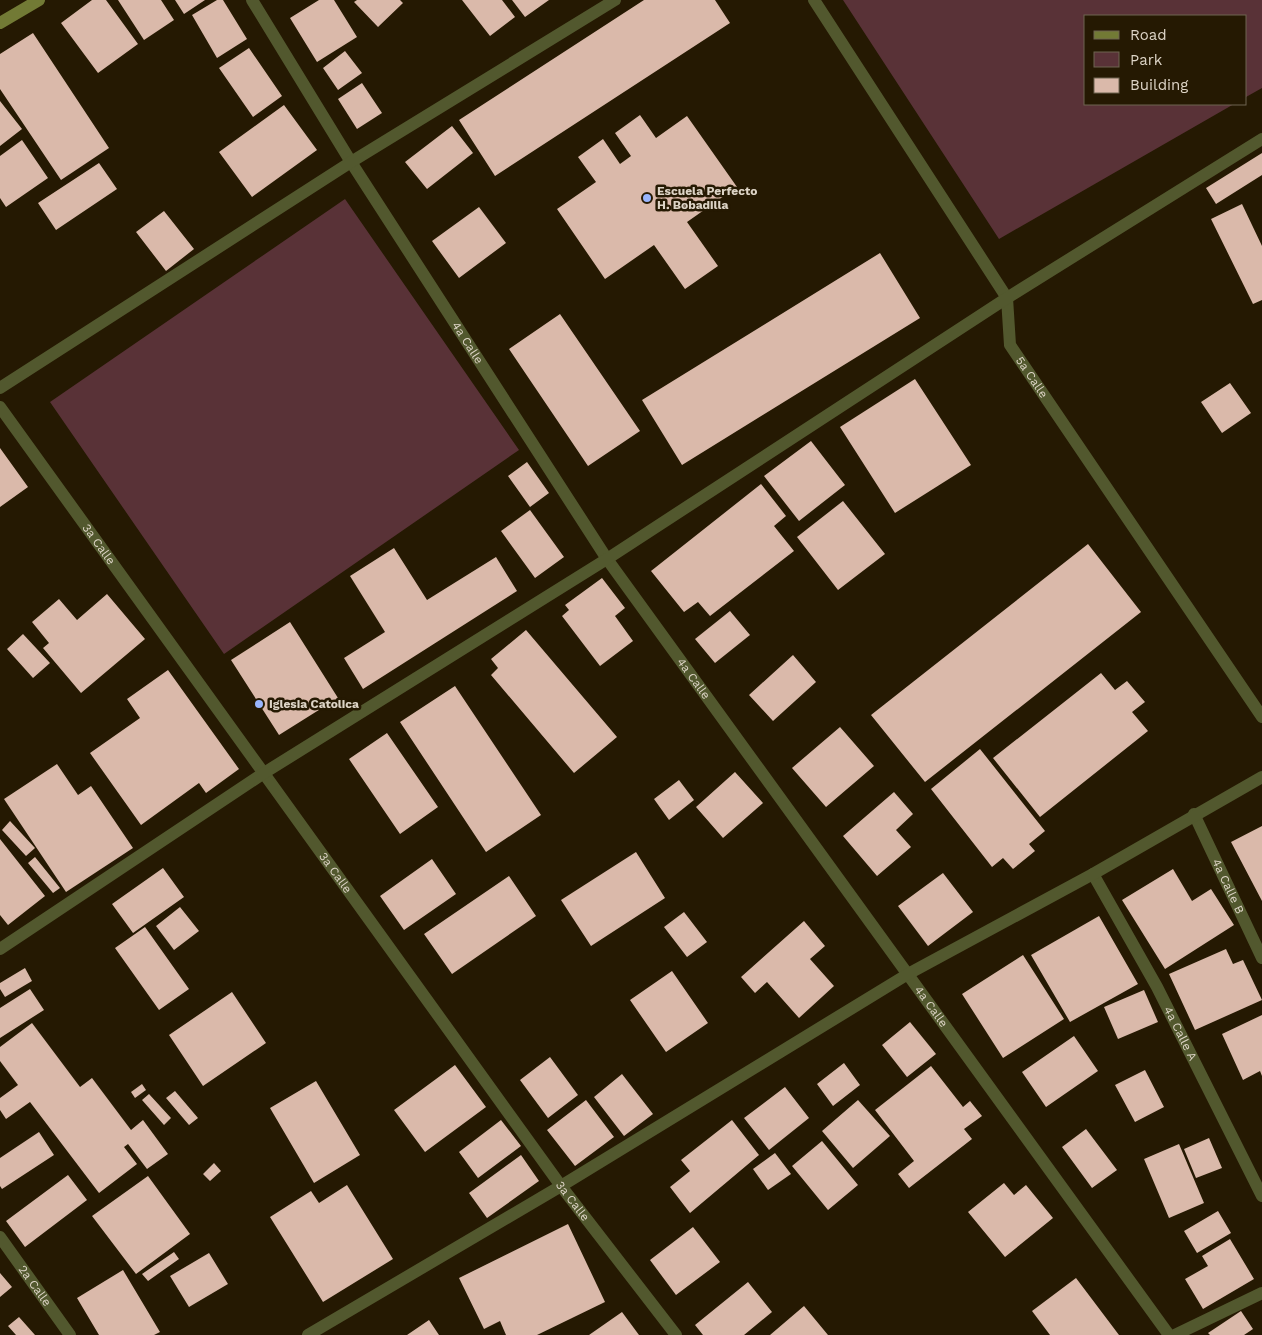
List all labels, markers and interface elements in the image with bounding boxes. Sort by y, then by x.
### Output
legend [1084,15,1247,105]
text: Road [1130,26,1167,44]
text: Park [1130,51,1163,69]
text: Building [1130,76,1188,94]
place label: Escuela Perfecto H. Bobadilla [657,184,758,212]
marker: Escuela Perfecto H. Bobadilla [641,192,653,204]
street label: 4a Calle [449,319,486,367]
street label: 5a Calle [1013,354,1051,401]
street label: 3a Calle [79,521,118,567]
street label: 4a Calle [674,655,713,702]
place label: Iglesia Catolica [269,697,359,711]
marker: Iglesia Catolica [253,698,265,710]
street label: 3a Calle [316,850,355,896]
street label: 4a Calle B [1209,857,1247,916]
street label: 4a Calle [912,983,951,1030]
street label: 4a Calle A [1161,1004,1200,1063]
street label: 3a Calle [553,1178,593,1224]
street label: 2a Calle [16,1263,54,1309]

